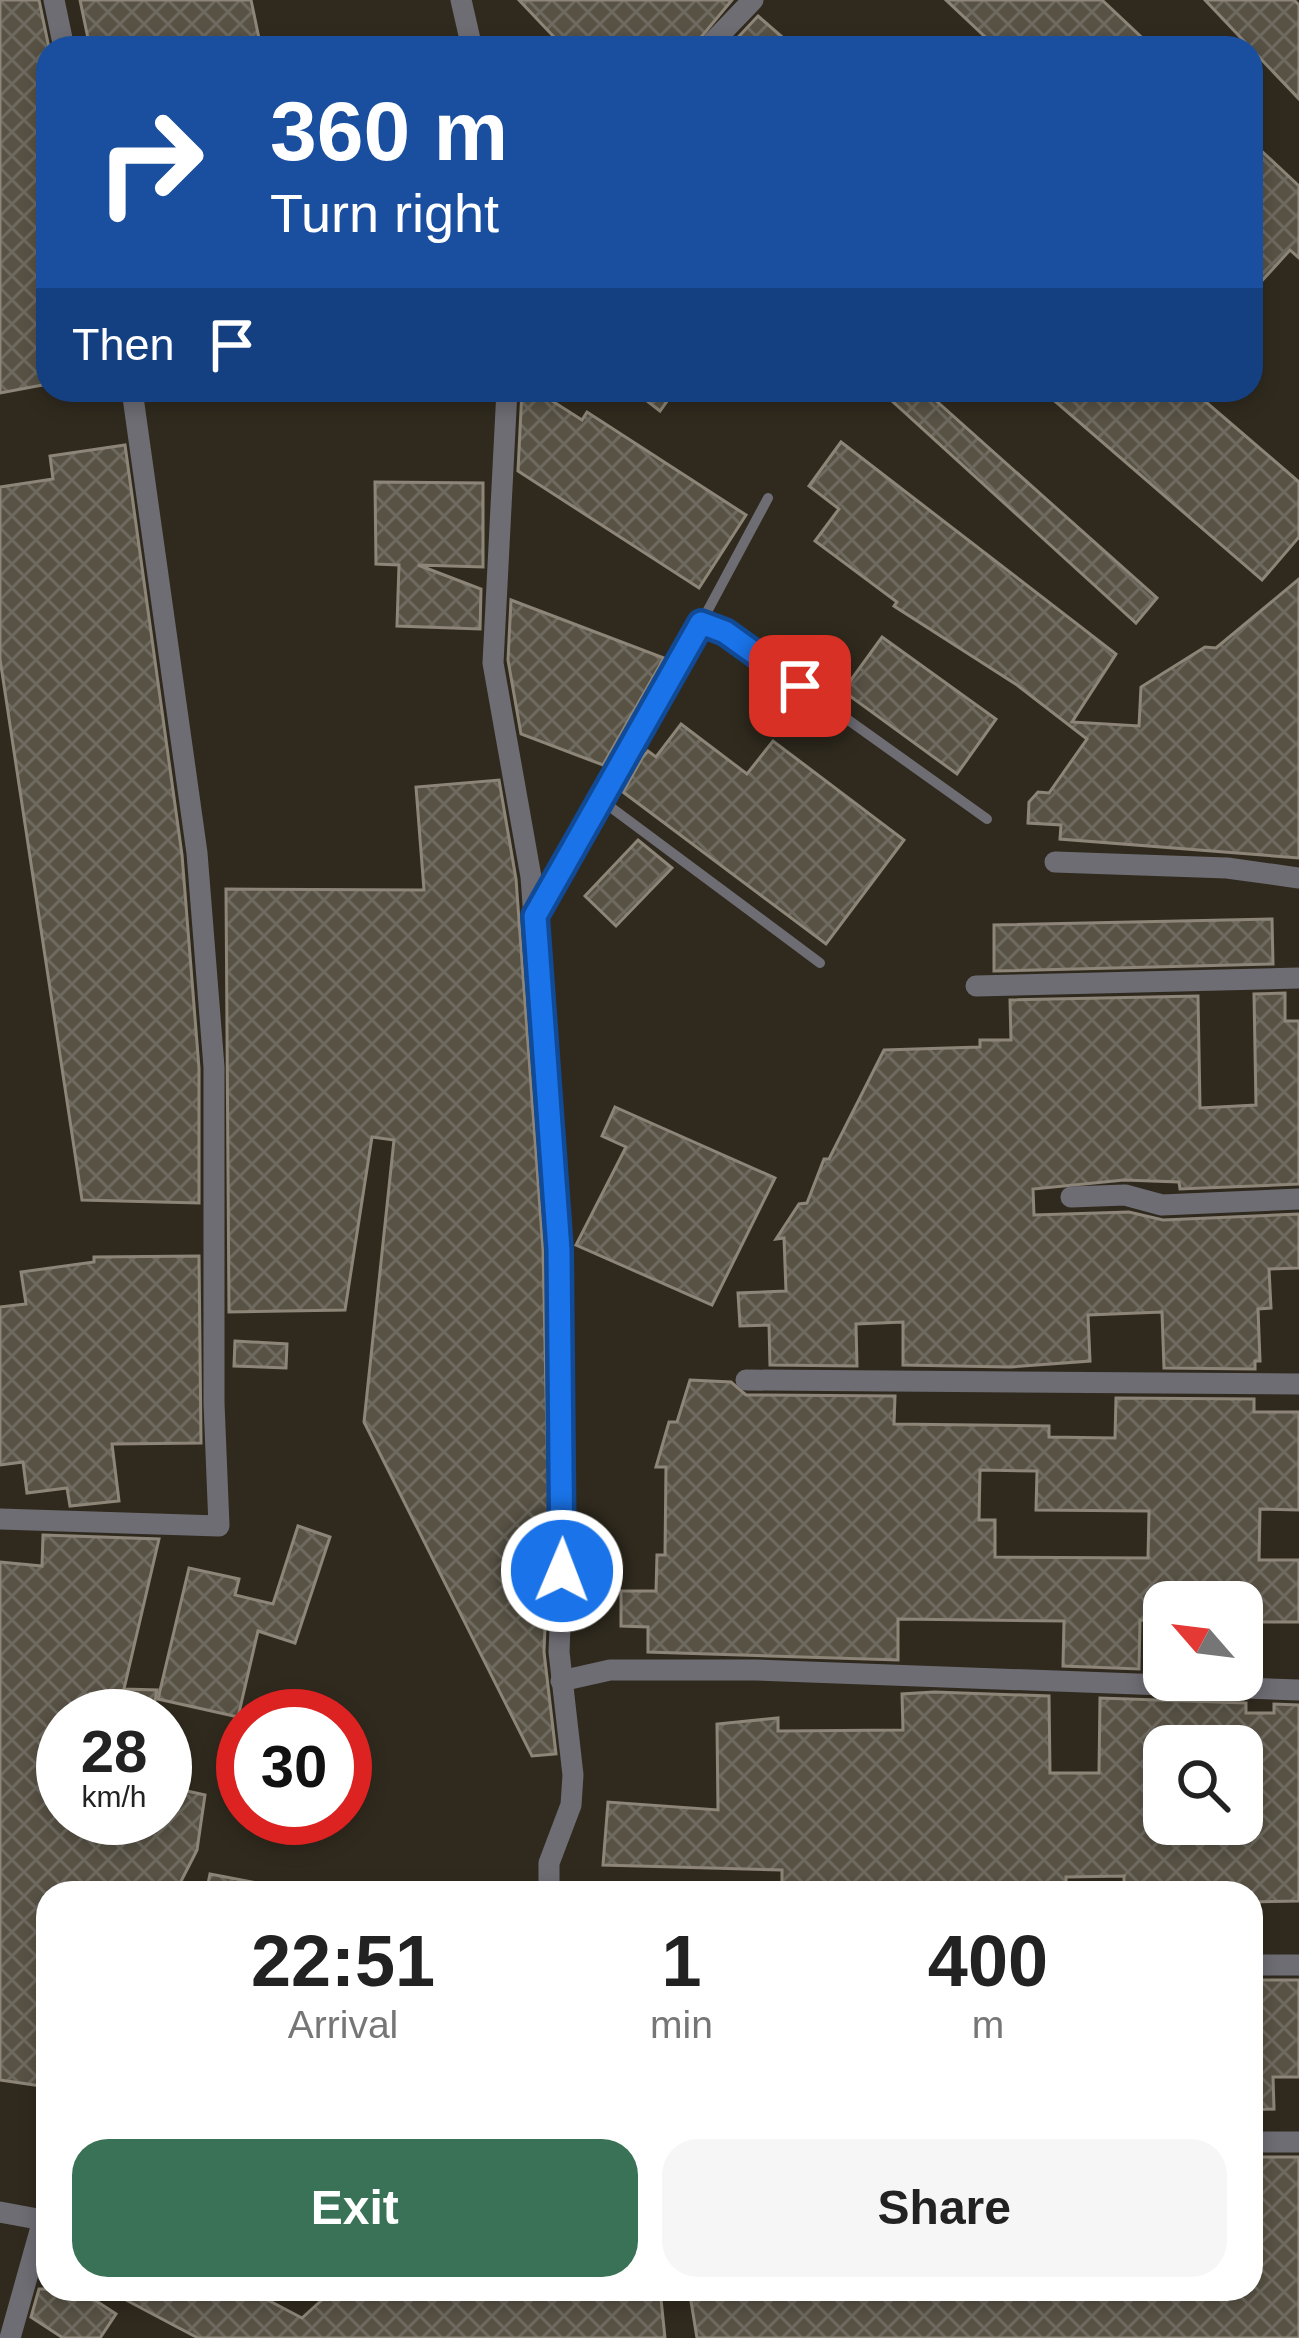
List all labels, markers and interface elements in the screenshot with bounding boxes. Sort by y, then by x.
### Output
icon: right [72,84,228,240]
text: 360 m [270,84,508,178]
text: Turn right [270,183,499,243]
icon: arrive [199,312,265,378]
text: Then [72,319,175,370]
pin [749,635,851,737]
icon: arrive [767,653,833,719]
position arrow [499,1508,625,1634]
north arrow [1143,1581,1263,1701]
map controls [1143,1581,1263,1845]
speed limit sign: 30 [216,1689,372,1845]
text: 28 [81,1718,147,1785]
button: search [1143,1725,1263,1845]
text: km/h [81,1780,147,1813]
text: 22:51 [251,1921,435,2001]
text: 1 [661,1921,702,2001]
text: 400 [928,1921,1048,2001]
text: Arrival [288,2003,398,2046]
text: min [650,2003,713,2046]
text: m [972,2003,1004,2046]
button: Exit [72,2139,638,2277]
button: Share [662,2139,1227,2277]

